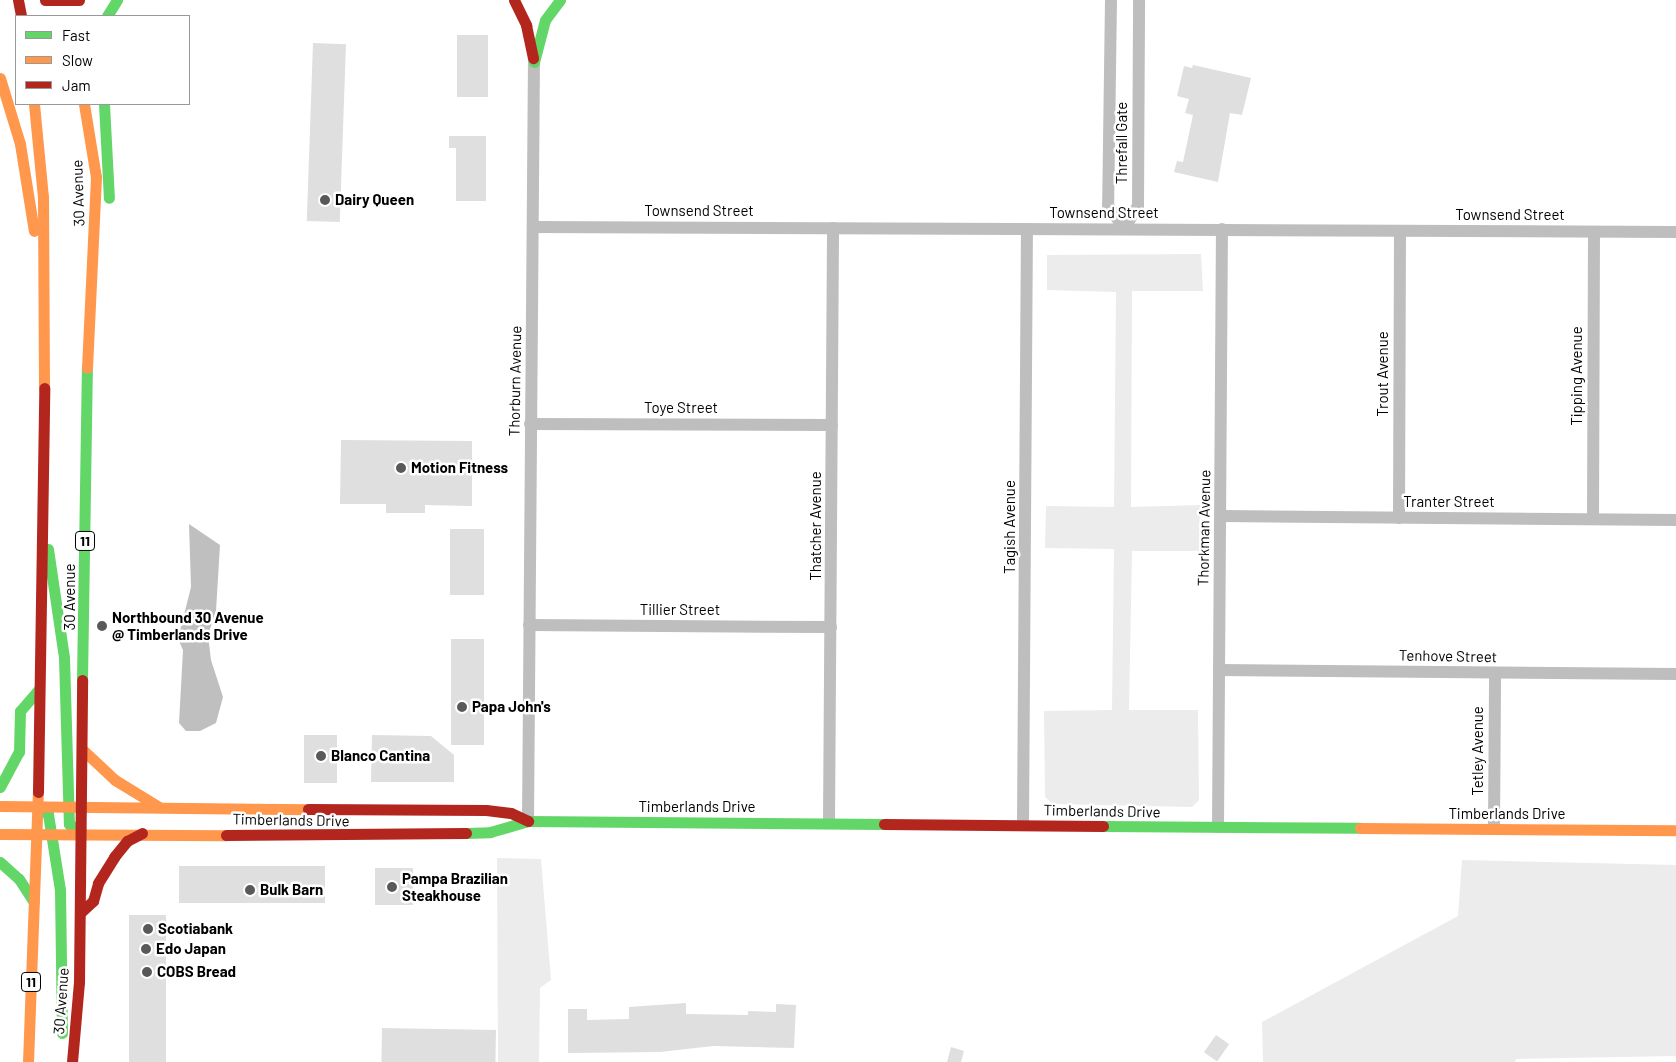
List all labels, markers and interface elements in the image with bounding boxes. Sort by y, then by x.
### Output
legend [15,15,190,105]
text: Fast [62,26,90,44]
text: Slow [62,51,93,69]
text: Jam [62,76,91,94]
street label: Threfall Gate [1113,102,1131,184]
street label: 30 Avenue [68,159,88,227]
place label: Dairy Queen [335,191,414,209]
marker: Dairy Queen [319,194,331,206]
street label: Townsend Street [644,202,754,220]
street label: Townsend Street [1049,204,1159,222]
street label: Townsend Street [1455,206,1565,224]
street label: Thorburn Avenue [505,326,525,436]
street label: Tipping Avenue [1568,326,1586,426]
street label: Trout Avenue [1374,331,1392,417]
street label: Toye Street [644,399,718,417]
place label: Motion Fitness [411,459,508,477]
marker: Motion Fitness [395,462,407,474]
street label: Thorkman Avenue [1194,470,1214,586]
street label: Thatcher Avenue [807,471,825,581]
street label: Tagish Avenue [1001,480,1019,574]
street label: Tranter Street [1403,493,1495,511]
road number: 11 [74,530,96,552]
street label: 30 Avenue [61,564,79,630]
street label: Tillier Street [640,601,720,619]
place label: Northbound 30 Avenue @ Timberlands Drive [112,608,264,643]
marker: Northbound 30 Avenue @ Timberlands Drive [96,620,108,632]
street label: Tenhove Street [1399,646,1497,666]
place label: Papa John's [472,698,551,716]
marker: Papa John's [456,701,468,713]
street label: Tetley Avenue [1469,706,1487,796]
place label: Blanco Cantina [331,747,430,765]
marker: Blanco Cantina [315,750,327,762]
street label: Timberlands Drive [639,798,755,816]
street label: Timberlands Drive [1043,801,1161,821]
street label: Timberlands Drive [1449,805,1565,823]
street label: Timberlands Drive [232,810,350,830]
place label: Pampa Brazilian Steakhouse [402,869,508,904]
place label: Bulk Barn [260,881,323,899]
marker: Pampa Brazilian Steakhouse [386,881,398,893]
marker: Bulk Barn [244,884,256,896]
place label: Scotiabank [158,920,233,938]
marker: Scotiabank [142,923,154,935]
place label: Edo Japan [156,940,226,958]
marker: Edo Japan [140,943,152,955]
place label: COBS Bread [157,963,236,981]
marker: COBS Bread [141,966,153,978]
street label: 30 Avenue [50,967,72,1035]
road number: 11 [20,970,42,994]

